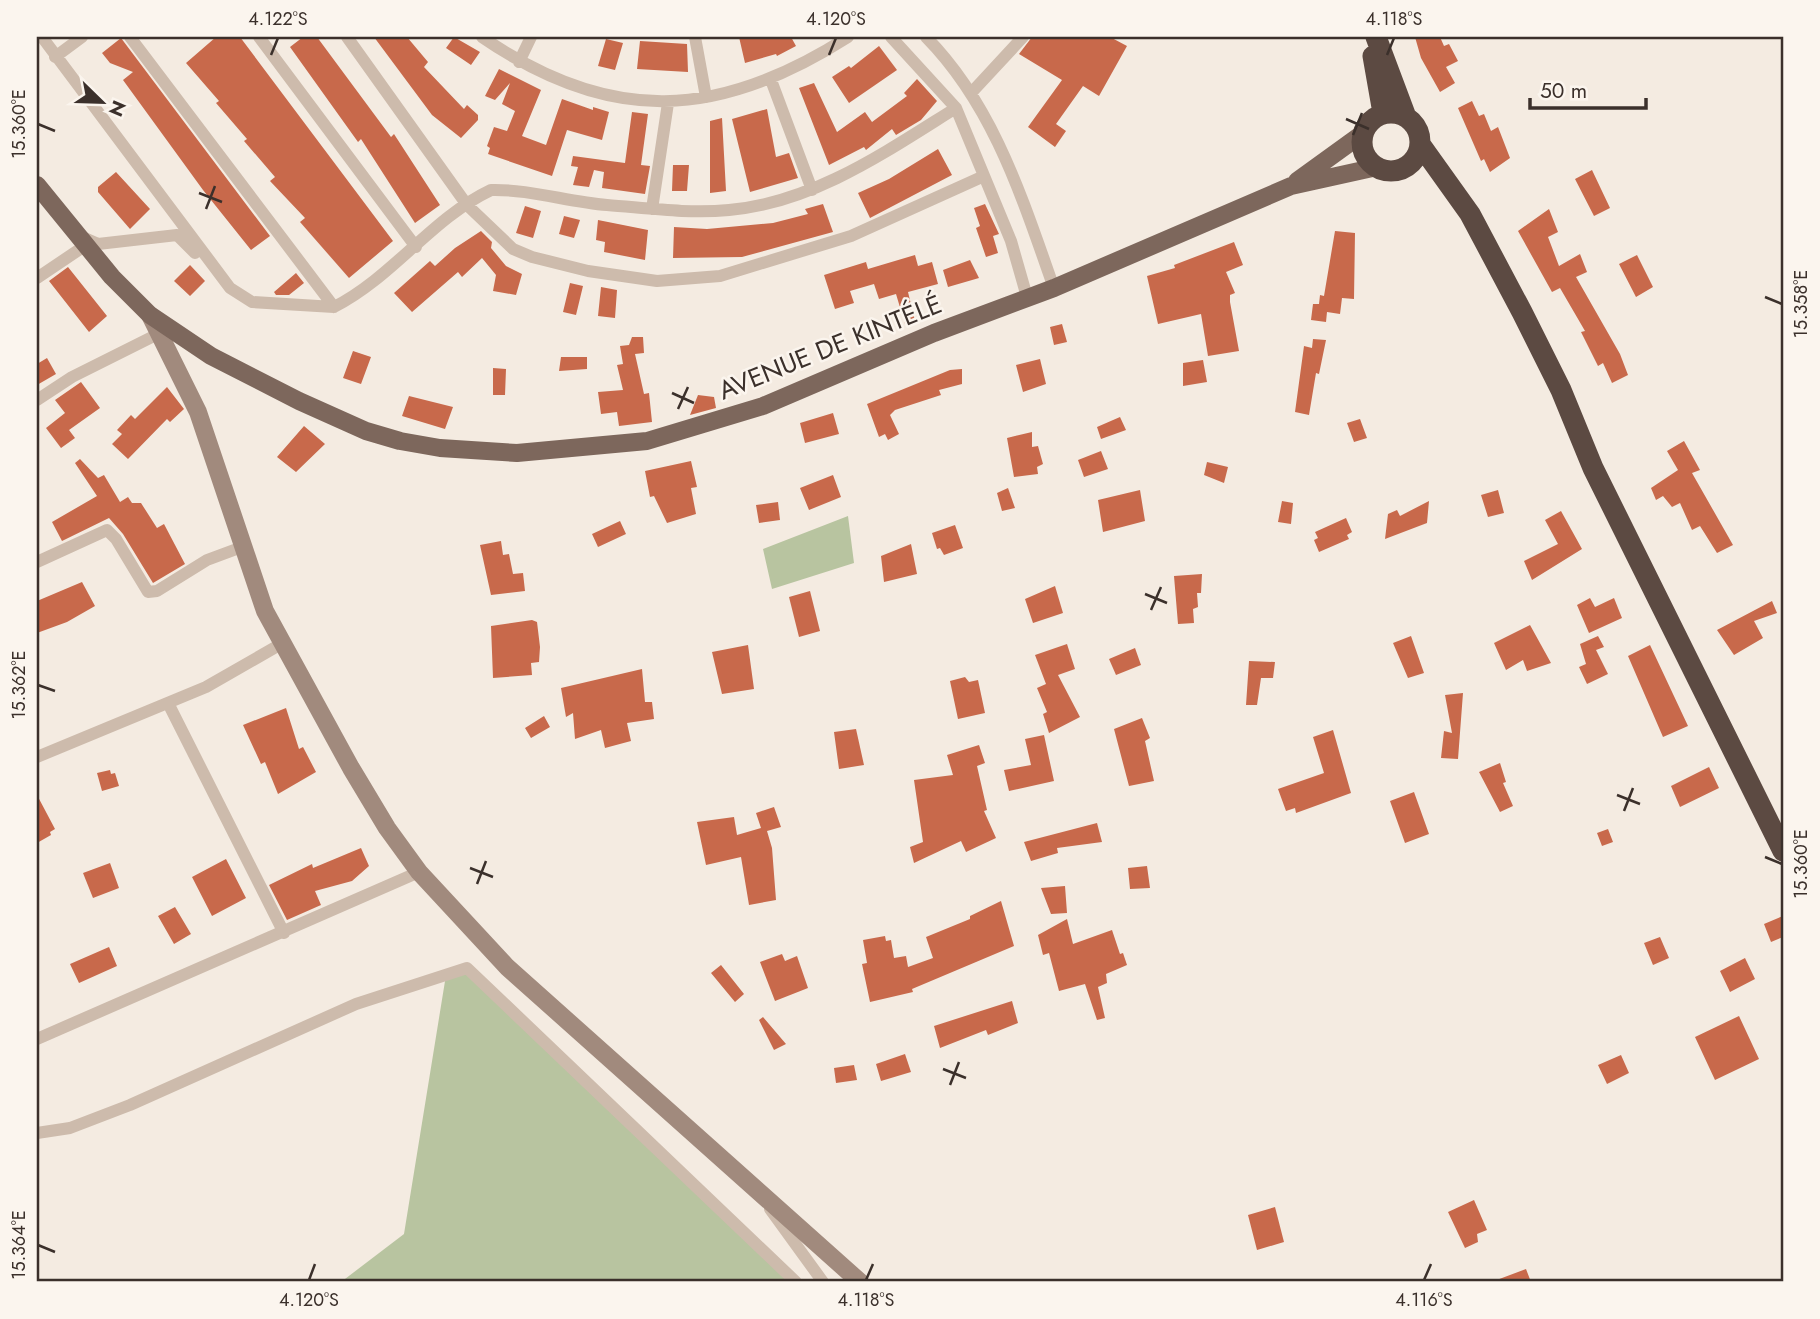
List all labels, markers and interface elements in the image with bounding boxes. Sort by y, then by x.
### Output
text: 4.122°S [248,6,308,32]
text: 4.120°S [806,6,866,32]
text: 4.118°S [1366,6,1423,32]
north arrow [66,66,136,136]
scale bar [1530,66,1645,110]
text: 50 m [1540,76,1587,106]
text: 15.360°E [6,89,32,159]
text: N [102,96,133,121]
text: 15.358°E [1788,270,1814,338]
street label: AVENUE DE KINTÉLÉ [713,285,947,409]
text: 15.362°E [6,651,32,720]
text: 15.360°E [1788,829,1814,899]
text: 15.364°E [6,1210,32,1280]
text: 4.120°S [279,1287,339,1313]
text: 4.118°S [838,1287,895,1313]
text: 4.116°S [1395,1287,1453,1313]

